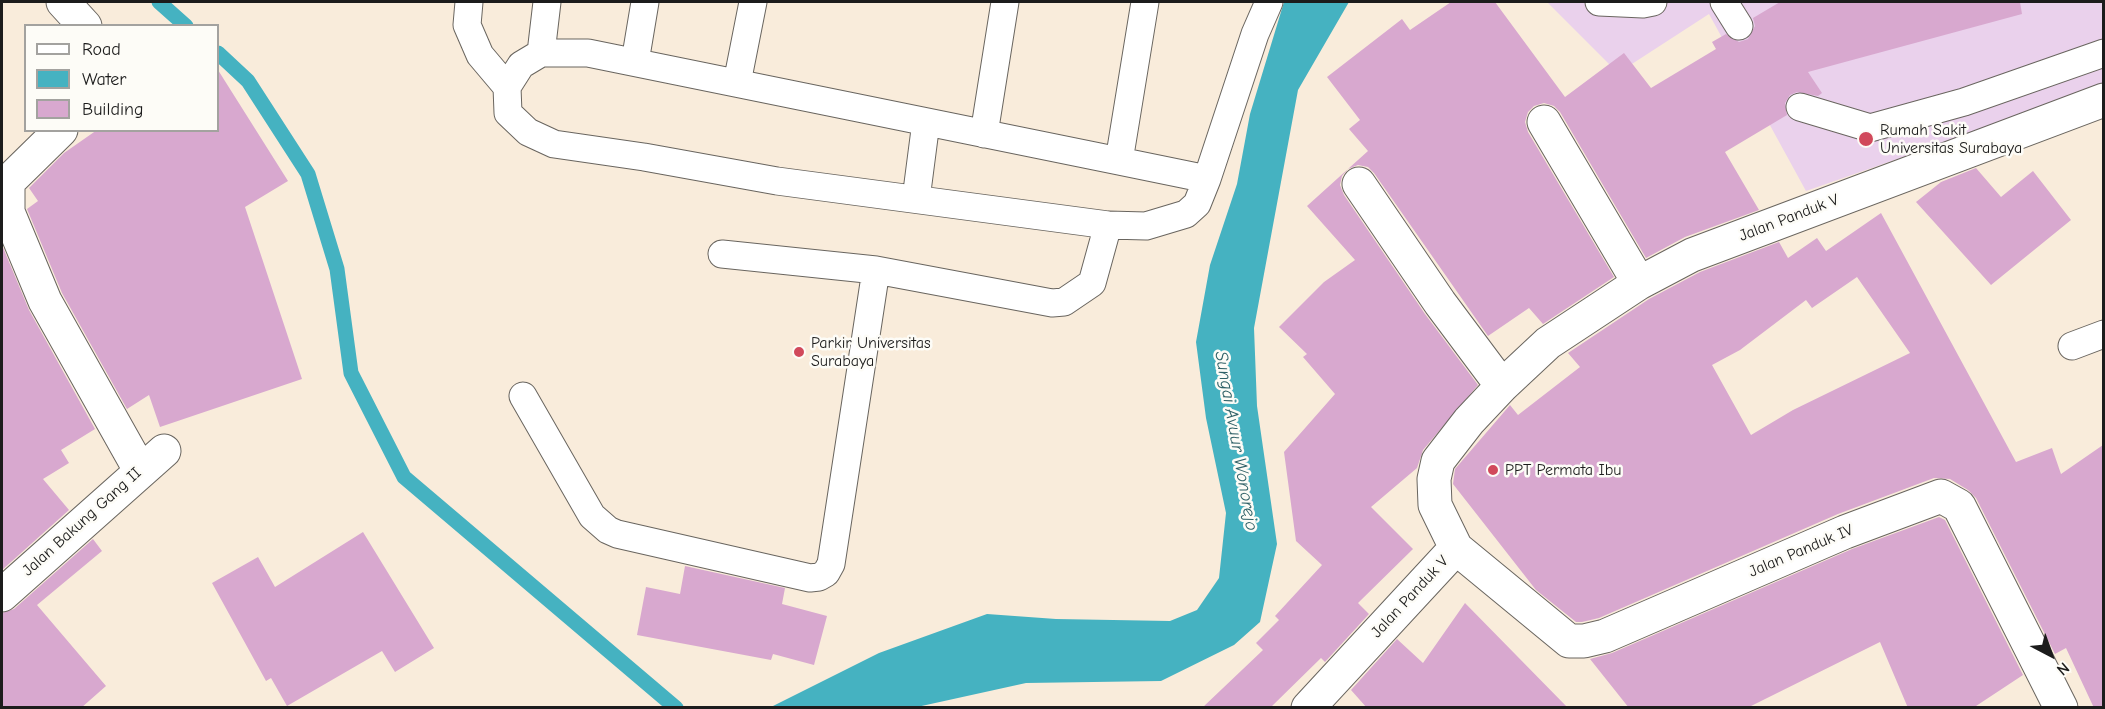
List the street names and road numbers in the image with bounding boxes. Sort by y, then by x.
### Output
street label: Jalan Panduk V [1736,190,1842,246]
street label: Jalan Bakung Gang II [19,464,145,580]
street label: Jalan Panduk IV [1746,520,1856,582]
street label: Jalan Panduk V [1367,552,1453,642]

